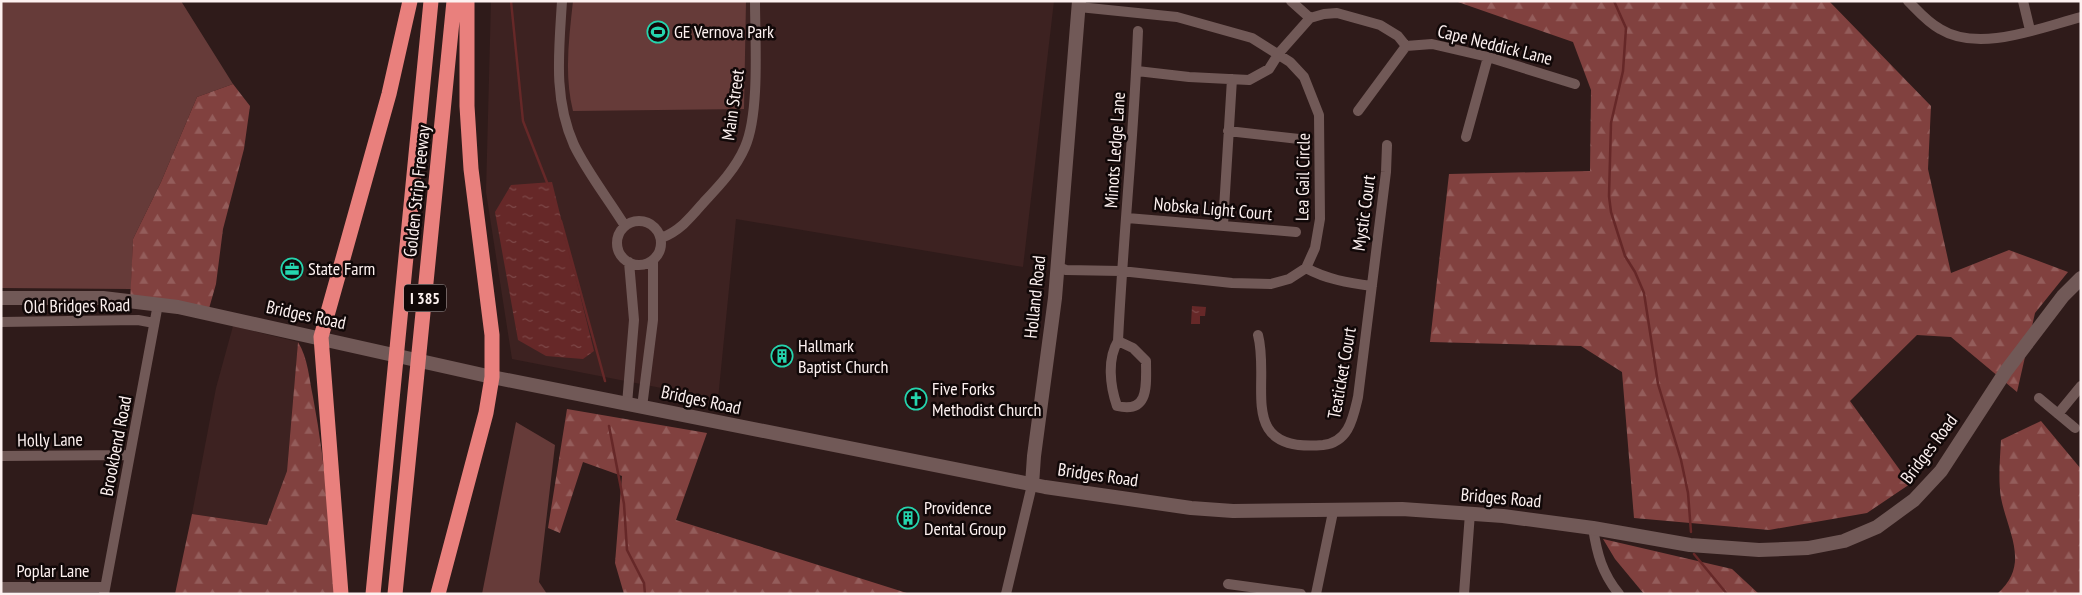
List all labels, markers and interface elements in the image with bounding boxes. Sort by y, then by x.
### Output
street label: Cape Neddick Lane [1435,19,1555,70]
sports icon: GE Vernova Park [646,20,670,44]
place label: GE Vernova Park [674,20,774,43]
street label: Main Street [716,68,749,142]
street label: Minots Ledge Lane [1099,91,1130,209]
street label: Golden Strip Freeway [398,124,435,258]
street label: Lea Gail Circle [1290,133,1315,221]
street label: Mystic Court [1347,173,1380,253]
street label: Nobska Light Court [1153,192,1273,225]
street label: Holland Road [1019,254,1050,340]
office icon: State Farm [280,257,304,281]
place label: State Farm [308,257,375,280]
road number: I 385 [404,284,446,312]
street label: Old Bridges Road [23,293,130,318]
street label: Bridges Road [264,295,348,334]
street label: Teaticket Court [1322,325,1361,421]
place label: Hallmark Baptist Church [798,334,888,378]
building icon: Hallmark Baptist Church [770,344,794,368]
place label: Five Forks Methodist Church [932,377,1041,421]
street label: Bridges Road [659,380,743,419]
church icon: Five Forks Methodist Church [904,387,928,411]
street label: Brookbend Road [95,394,136,498]
street label: Bridges Road [1895,409,1962,488]
street label: Holly Lane [17,427,83,452]
street label: Bridges Road [1056,457,1140,492]
street label: Bridges Road [1460,483,1542,512]
place label: Providence Dental Group [924,496,1006,540]
building icon: Providence Dental Group [896,506,920,530]
street label: Poplar Lane [16,559,90,582]

